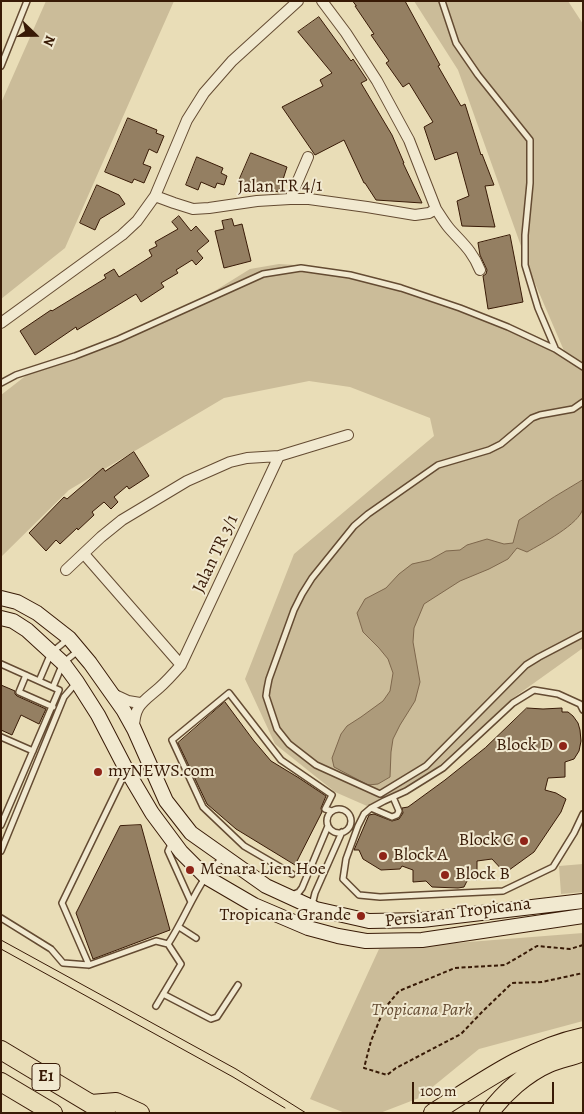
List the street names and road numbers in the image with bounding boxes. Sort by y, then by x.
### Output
street label: Jalan TR 4/1 [238,175,322,199]
street label: Jalan TR 3/1 [188,511,244,597]
street label: Persiaran Tropicana [384,893,532,933]
road number: E1 [32,1064,60,1090]

